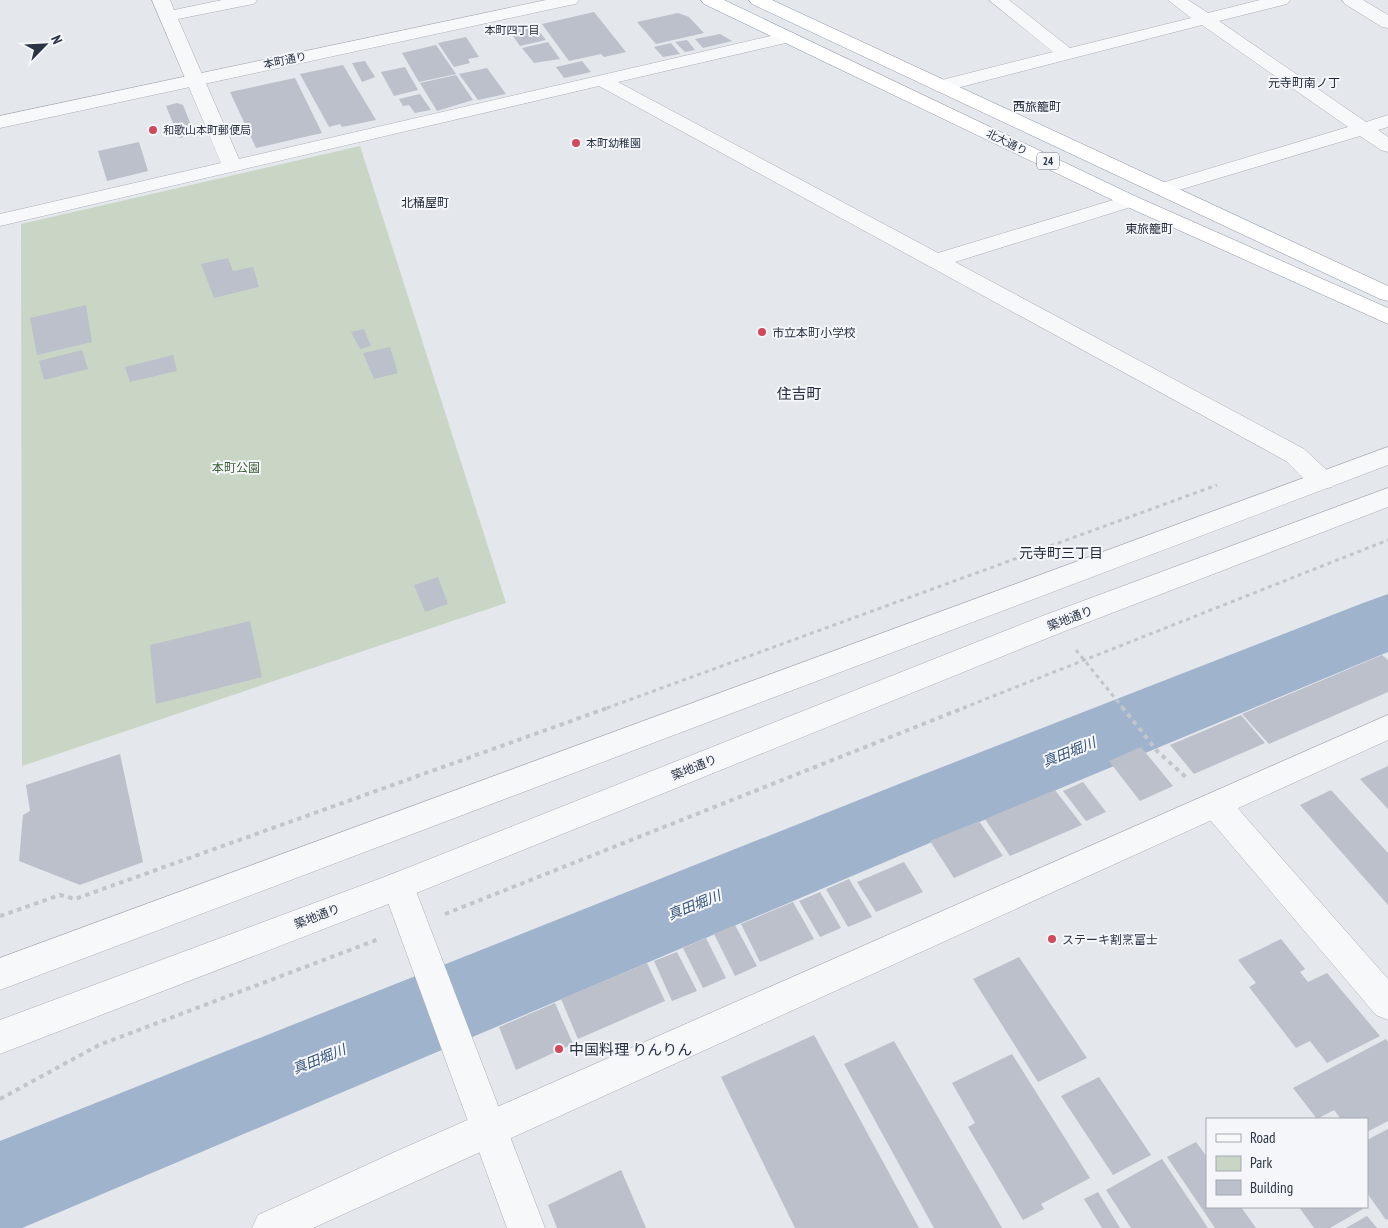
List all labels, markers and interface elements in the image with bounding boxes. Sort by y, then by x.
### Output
north arrow [20,20,70,70]
district label: 本町四丁目 [485,23,540,37]
text: N [47,33,67,47]
street label: 本町通り [262,49,308,71]
district label: 元寺町南ノ丁 [1268,75,1340,90]
district label: 西旅籠町 [1013,99,1061,114]
place label: 和歌山本町郵便局 [163,123,251,137]
marker: 和歌山本町郵便局 [147,124,159,136]
street label: 北大通り [984,126,1030,158]
place label: 本町幼稚園 [586,136,641,150]
marker: 本町幼稚園 [570,137,582,149]
road number: 24 [1037,153,1059,170]
district label: 北桶屋町 [401,195,449,210]
district label: 東旅籠町 [1125,221,1173,236]
place label: 市立本町小学校 [772,325,856,340]
marker: 市立本町小学校 [756,326,768,338]
district label: 住吉町 [776,384,822,403]
park label: 本町公園 [212,460,260,475]
district label: 元寺町三丁目 [1019,544,1103,562]
street label: 築地通り [1045,602,1095,634]
water label: 真田堀川 [1040,732,1100,771]
street label: 築地通り [669,751,719,783]
water label: 真田堀川 [665,885,725,924]
street label: 築地通り [292,900,342,932]
place label: ステーキ割烹富士 [1062,932,1158,947]
marker: ステーキ割烹富士 [1046,933,1058,945]
water label: 真田堀川 [290,1039,350,1078]
place label: 中国料理 りんりん [569,1040,692,1059]
marker: 中国料理 りんりん [553,1043,565,1055]
legend [1206,1118,1368,1208]
text: Road [1250,1128,1276,1147]
text: Park [1250,1153,1272,1172]
text: Building [1250,1178,1293,1197]

